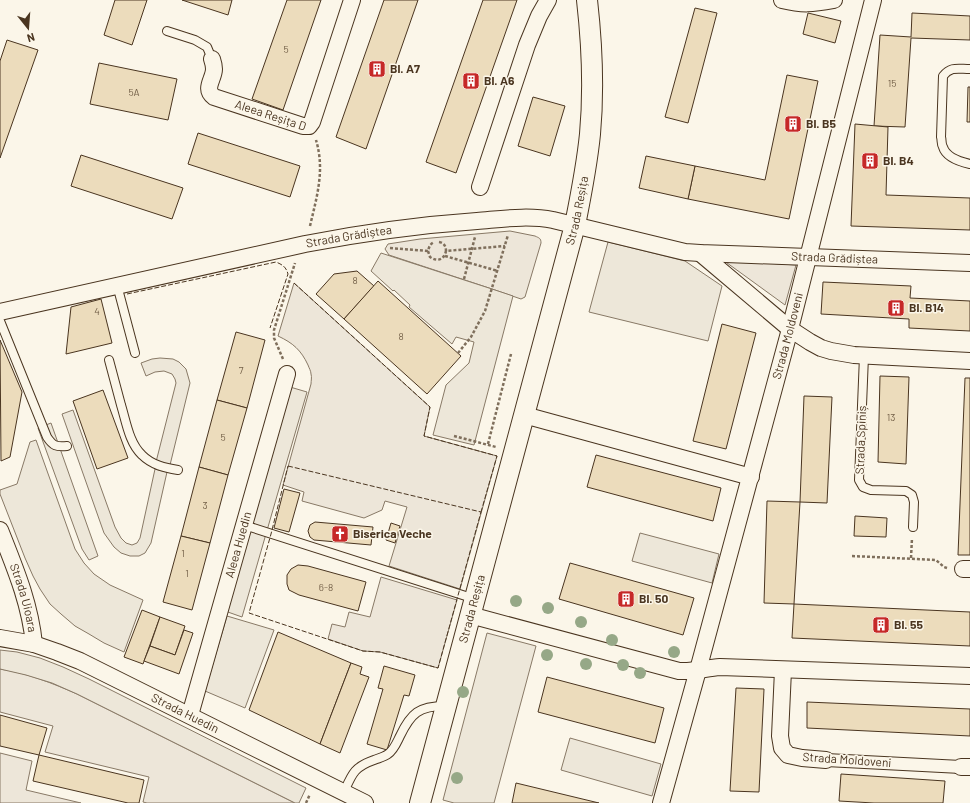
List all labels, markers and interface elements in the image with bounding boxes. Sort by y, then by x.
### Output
north arrow [8,8,48,48]
text: N [26,31,36,45]
house number: 5 [283,43,289,55]
building icon: Bl. A7 [367,59,387,79]
place label: Bl. A7 [390,61,420,75]
building icon: Bl. A6 [461,71,481,91]
place label: Bl. A6 [484,73,515,87]
house number: 15 [888,77,896,89]
house number: 5A [128,86,140,98]
street label: Aleea Reșița D [233,96,308,133]
building icon: Bl. B5 [783,114,803,134]
place label: Bl. B5 [806,116,836,130]
building icon: Bl. B4 [860,151,880,171]
place label: Bl. B4 [883,153,914,167]
street label: Strada Reșița [562,175,590,246]
street label: Strada Grădiștea [305,222,393,250]
street label: Strada Grădiștea [791,248,878,266]
house number: 8 [352,274,358,286]
street label: Strada Moldoveni [769,291,805,381]
building icon: Bl. B14 [886,298,906,318]
place label: Bl. B14 [909,300,944,314]
house number: 4 [94,305,100,317]
house number: 8 [398,330,404,342]
house number: 7 [239,364,244,376]
street label: Strada Spiniș [852,405,868,475]
house number: 13 [887,411,895,423]
house number: 5 [220,431,226,443]
house number: 3 [202,499,208,511]
street label: Aleea Huedin [221,510,254,579]
church icon: Biserica Veche [330,524,350,544]
place label: Biserica Veche [353,526,432,540]
house number: 1 [181,547,185,559]
street label: Strada Uioara [8,561,40,633]
house number: 1 [185,567,189,579]
street label: Strada Reșița [455,573,487,644]
house number: 6-8 [319,581,333,593]
building icon: Bl. 50 [616,589,636,609]
place label: Bl. 50 [639,591,668,605]
building icon: Bl. 55 [871,615,891,635]
place label: Bl. 55 [894,617,923,631]
street label: Strada Huedin [149,690,222,735]
street label: Strada Moldoveni [802,749,892,769]

